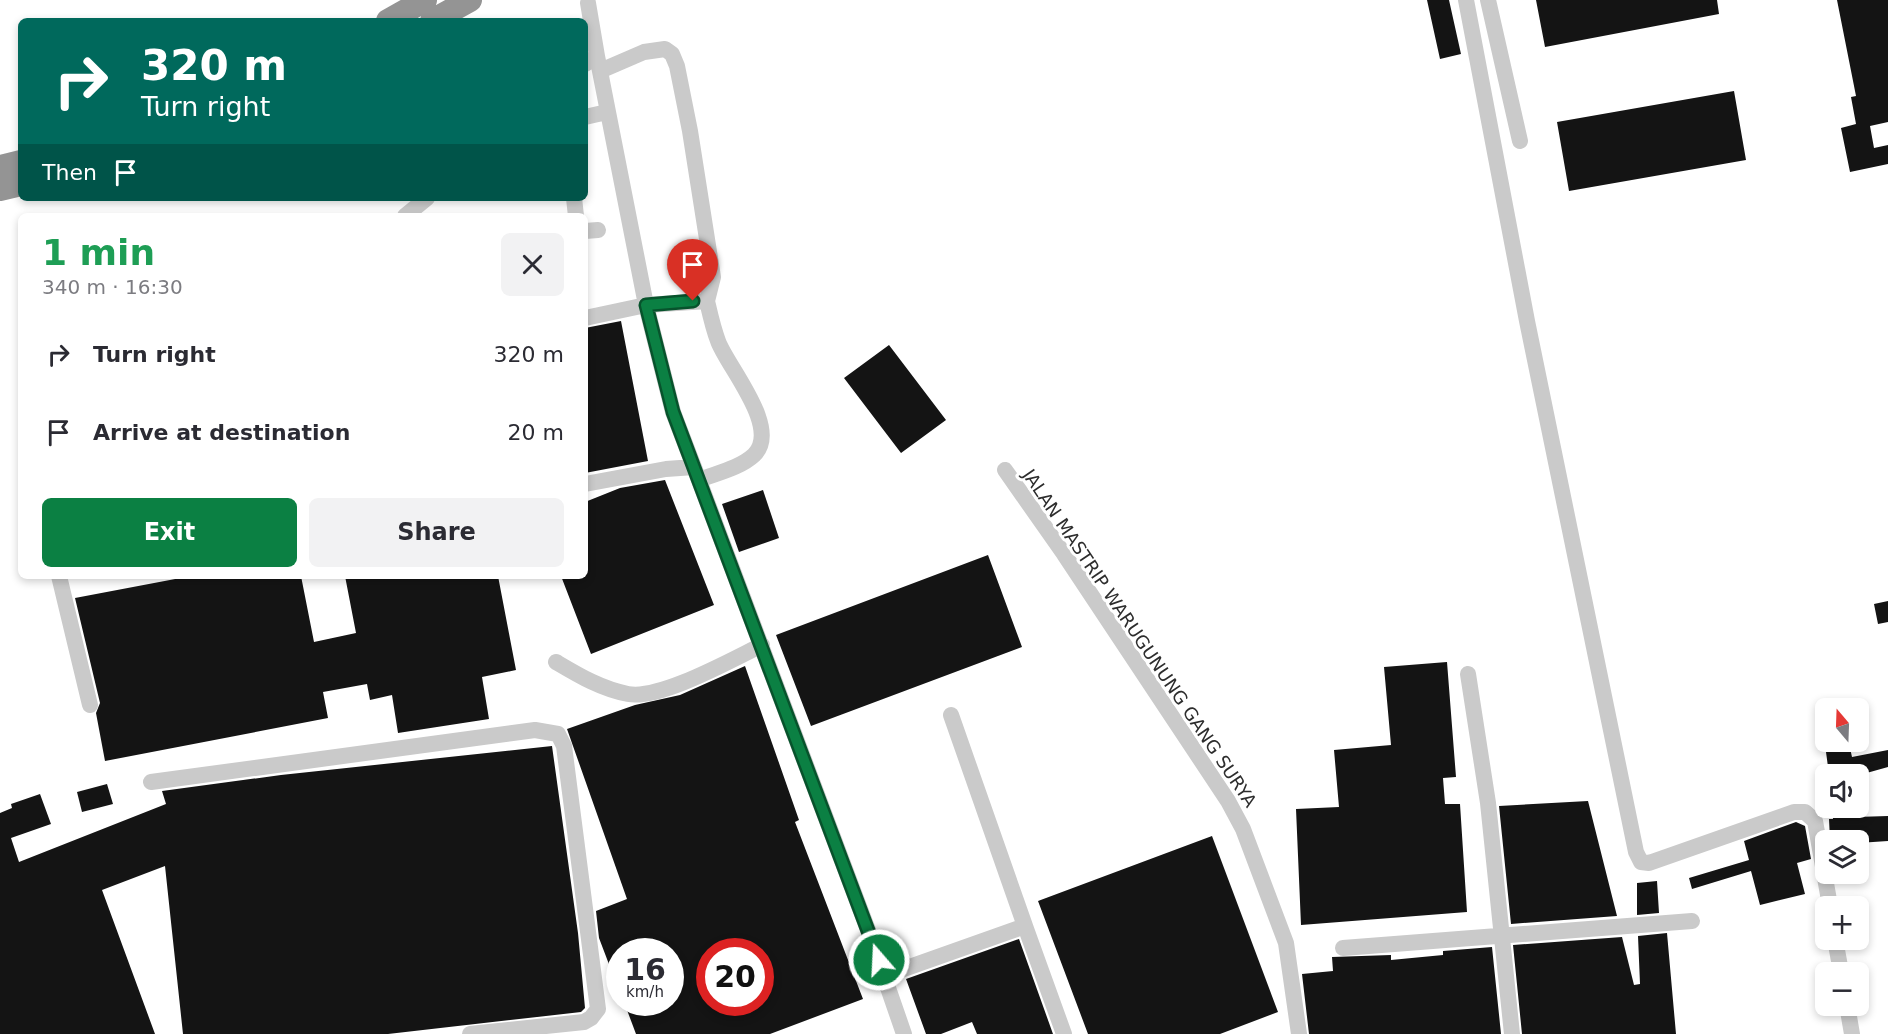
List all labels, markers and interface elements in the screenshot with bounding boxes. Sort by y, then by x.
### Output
text: 320 m [141,41,287,90]
icon: right [42,42,120,120]
text: Turn right [141,91,270,122]
icon: arrive [109,156,142,189]
text: Then [42,160,97,185]
text: 1 min [42,232,155,273]
button: close [501,233,564,296]
pin [667,239,718,301]
icon: arrive [676,248,709,281]
text: 340 m · 16:30 [42,275,183,299]
icon: right [42,338,75,371]
text: Turn right [93,342,216,367]
text: 320 m [494,342,564,367]
icon: arrive [42,416,75,449]
text: Arrive at destination [93,420,350,445]
text: 20 m [508,420,564,445]
street label: JALAN MASTRIP WARUGUNUNG GANG SURYA [1018,464,1262,811]
button: Exit [42,498,297,567]
button: Share [309,498,564,567]
north arrow [1815,698,1869,752]
map controls [1815,698,1869,1016]
button: sound [1815,764,1869,818]
button: layers [1815,830,1869,884]
button: + [1815,896,1869,950]
position arrow [847,928,911,992]
speed limit sign: 20 [696,938,774,1016]
text: 16 [624,952,666,987]
button: − [1815,962,1869,1016]
text: km/h [626,983,664,1001]

